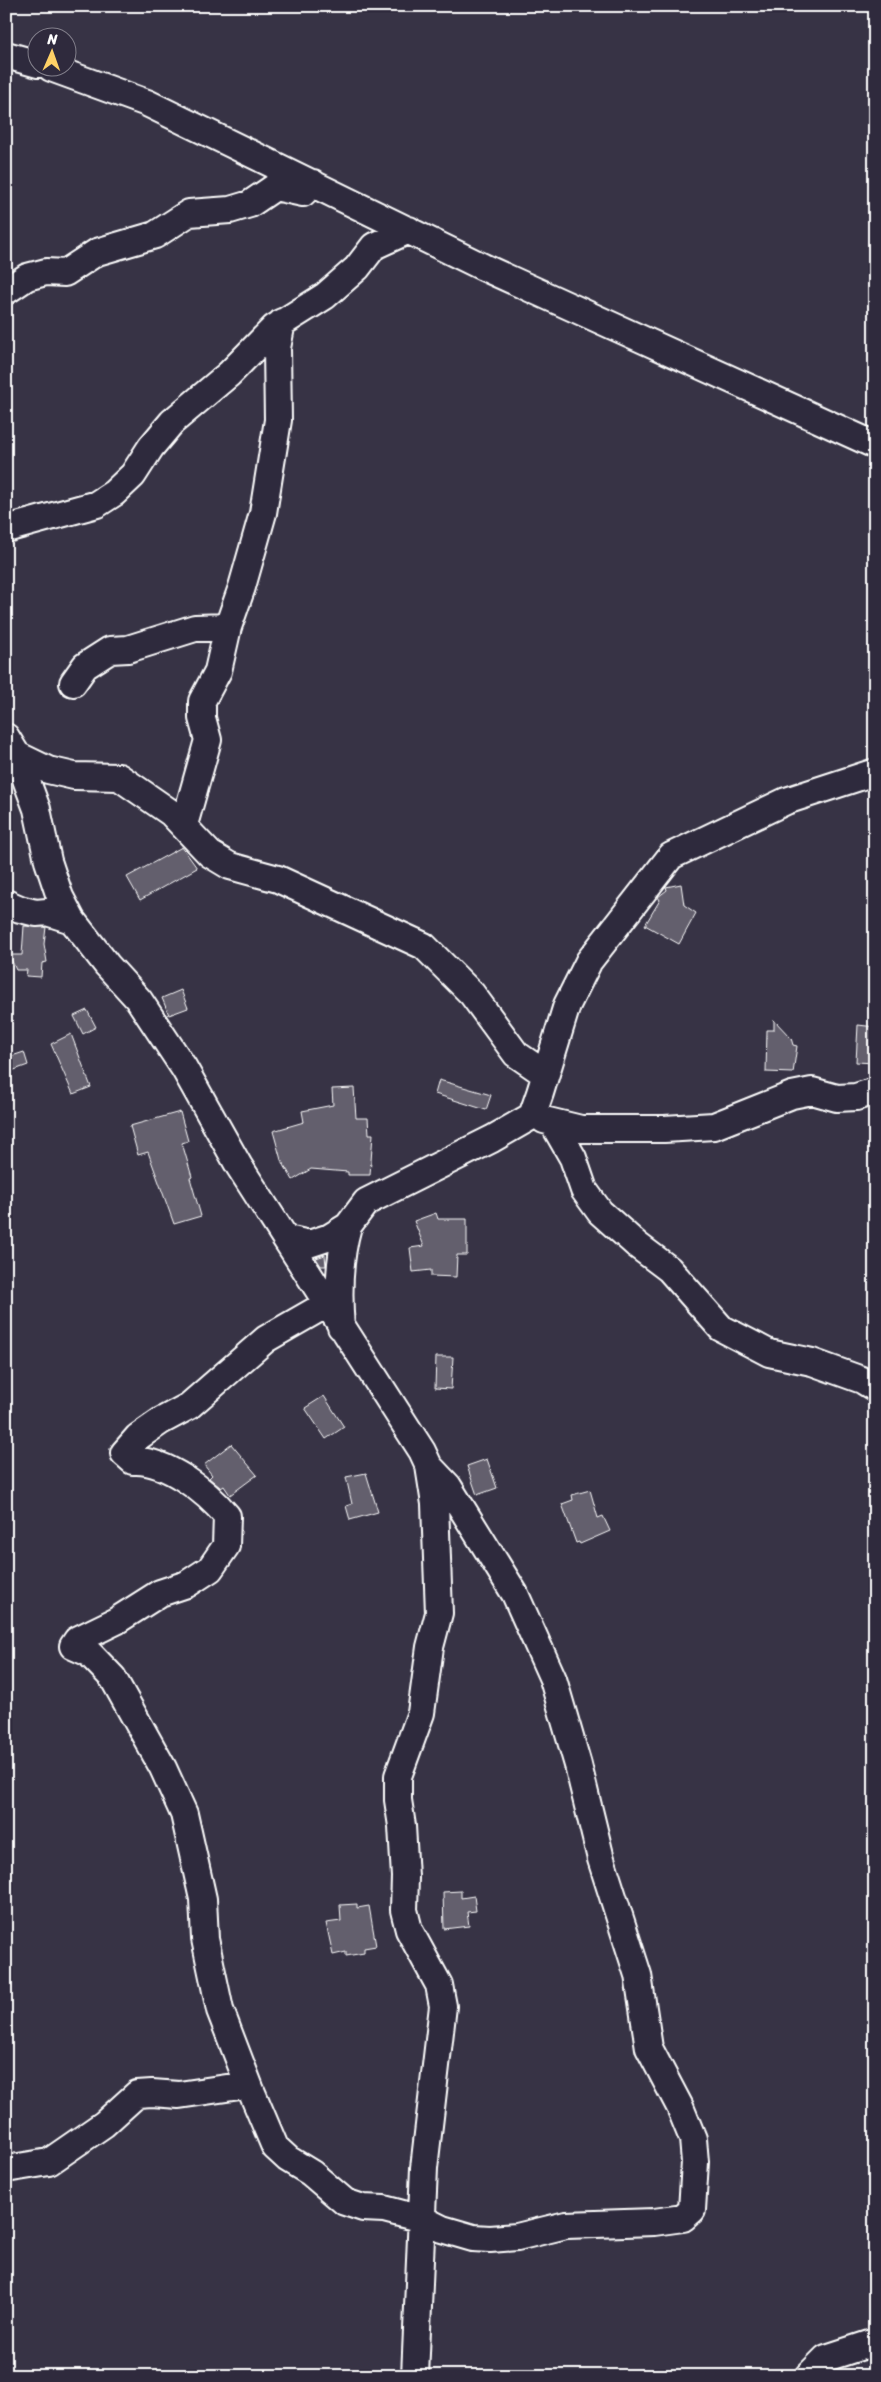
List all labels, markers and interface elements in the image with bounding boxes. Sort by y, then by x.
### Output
text: N [46,27,58,52]
north arrow [28,28,78,78]

